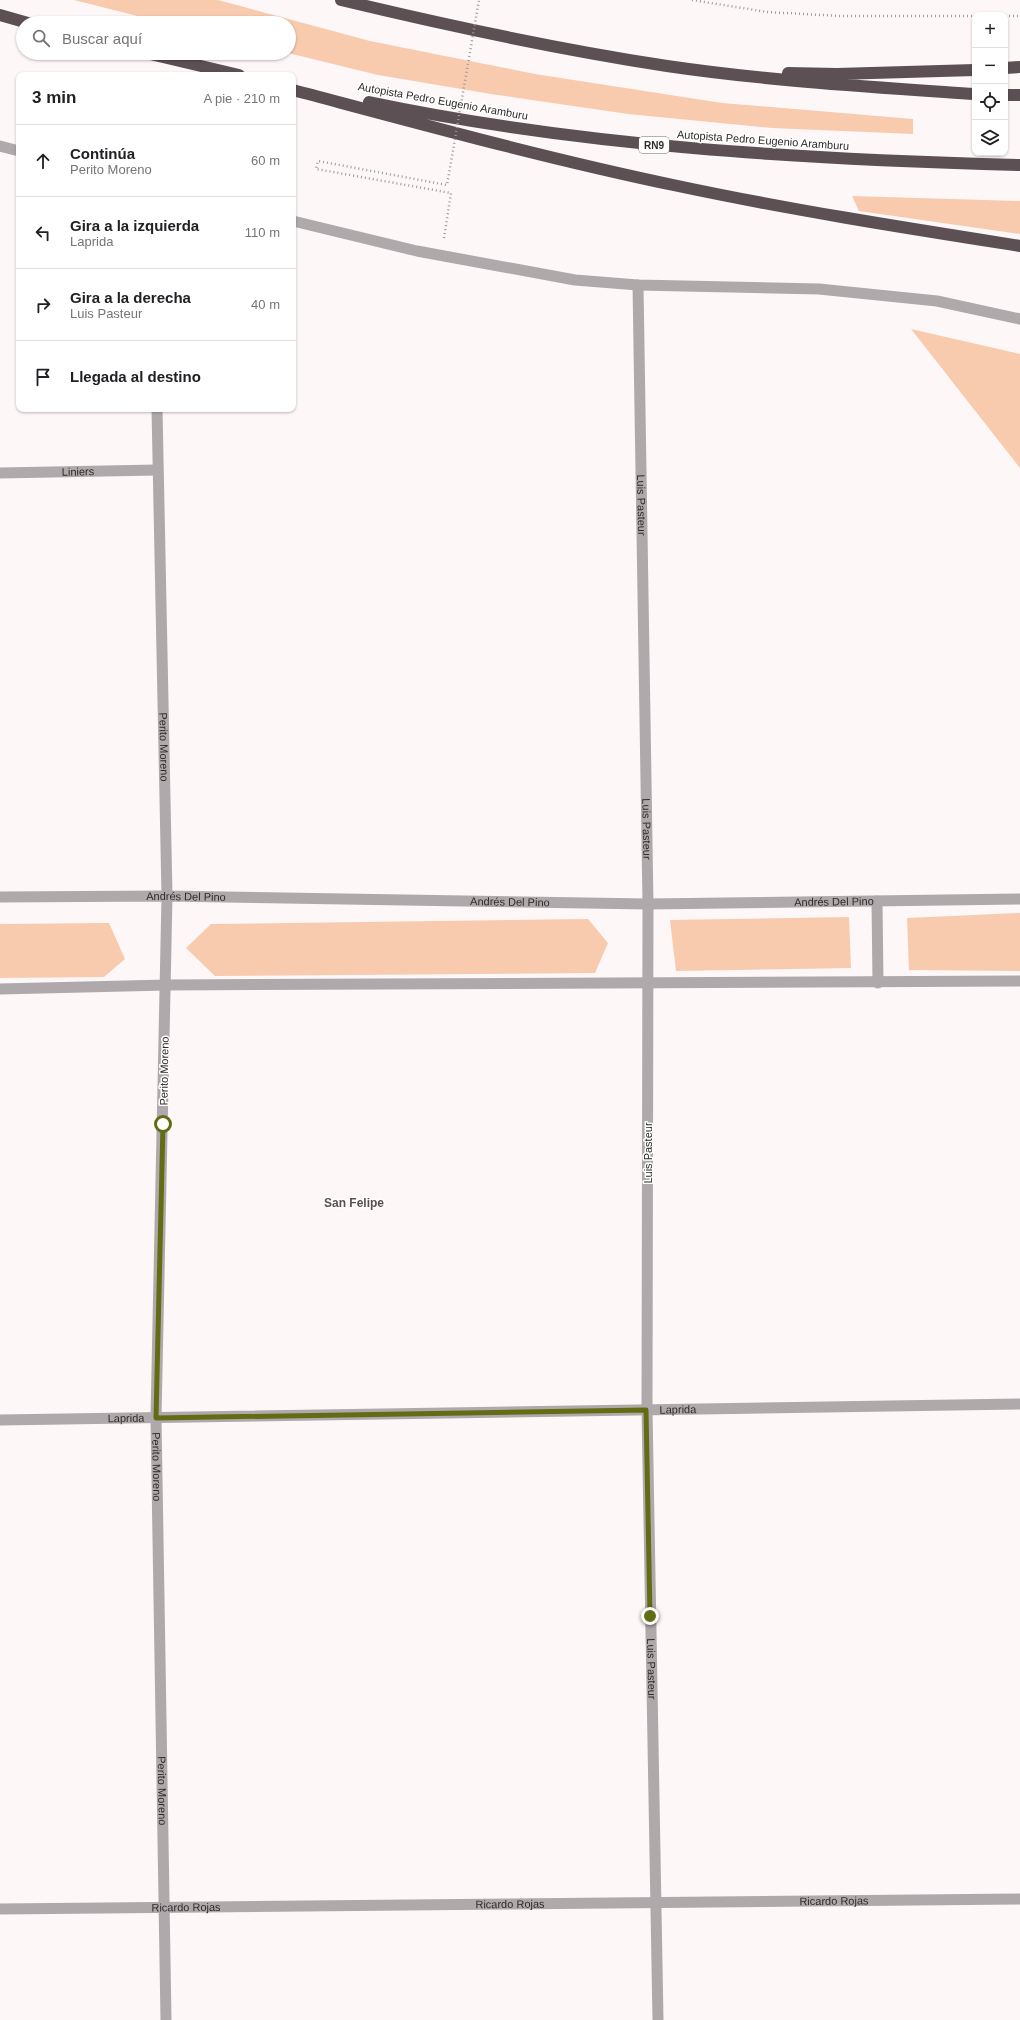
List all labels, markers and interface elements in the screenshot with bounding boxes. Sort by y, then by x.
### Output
map controls [972,12,1008,156]
button: + [972,12,1008,48]
search box [16,16,296,60]
icon: search [30,27,52,49]
text: Buscar aquí [62,30,142,47]
button: − [972,48,1008,84]
street label: Autopista Pedro Eugenio Aramburu [357,80,529,122]
button: locate [972,84,1008,120]
text: 3 min [32,88,76,107]
text: A pie · 210 m [203,91,280,106]
button: layers [972,120,1008,156]
street label: Autopista Pedro Eugenio Aramburu [677,128,849,152]
road number: RN9 [639,137,669,153]
text: Continúa [70,145,135,162]
icon: ahead [32,150,54,172]
text: 60 m [251,153,280,168]
text: Perito Moreno [70,162,152,177]
text: Gira a la izquierda [70,217,199,234]
icon: left [32,222,54,244]
text: 110 m [245,225,280,240]
text: Laprida [70,234,113,249]
text: Gira a la derecha [70,289,191,306]
icon: right [32,294,54,316]
text: 40 m [251,297,280,312]
text: Luis Pasteur [70,306,142,321]
icon: arrive [32,366,54,388]
text: Llegada al destino [70,368,201,385]
street label: Liniers [62,465,95,478]
street label: Luis Pasteur [635,474,648,536]
street label: Perito Moreno [157,712,171,782]
street label: Luis Pasteur [640,798,653,860]
street label: Andrés Del Pino [146,890,226,903]
street label: Andrés Del Pino [470,895,550,908]
street label: Andrés Del Pino [794,895,874,908]
street label: Perito Moreno [157,1036,171,1106]
route start [154,1115,172,1133]
street label: Luis Pasteur [642,1122,654,1184]
district label: San Felipe [324,1196,384,1210]
street label: Laprida [659,1403,697,1416]
street label: Laprida [108,1412,145,1424]
street label: Perito Moreno [150,1432,163,1501]
route end [641,1607,659,1625]
street label: Luis Pasteur [645,1638,658,1700]
street label: Perito Moreno [156,1756,169,1825]
street label: Ricardo Rojas [799,1894,869,1907]
street label: Ricardo Rojas [475,1898,545,1910]
street label: Ricardo Rojas [151,1901,221,1914]

